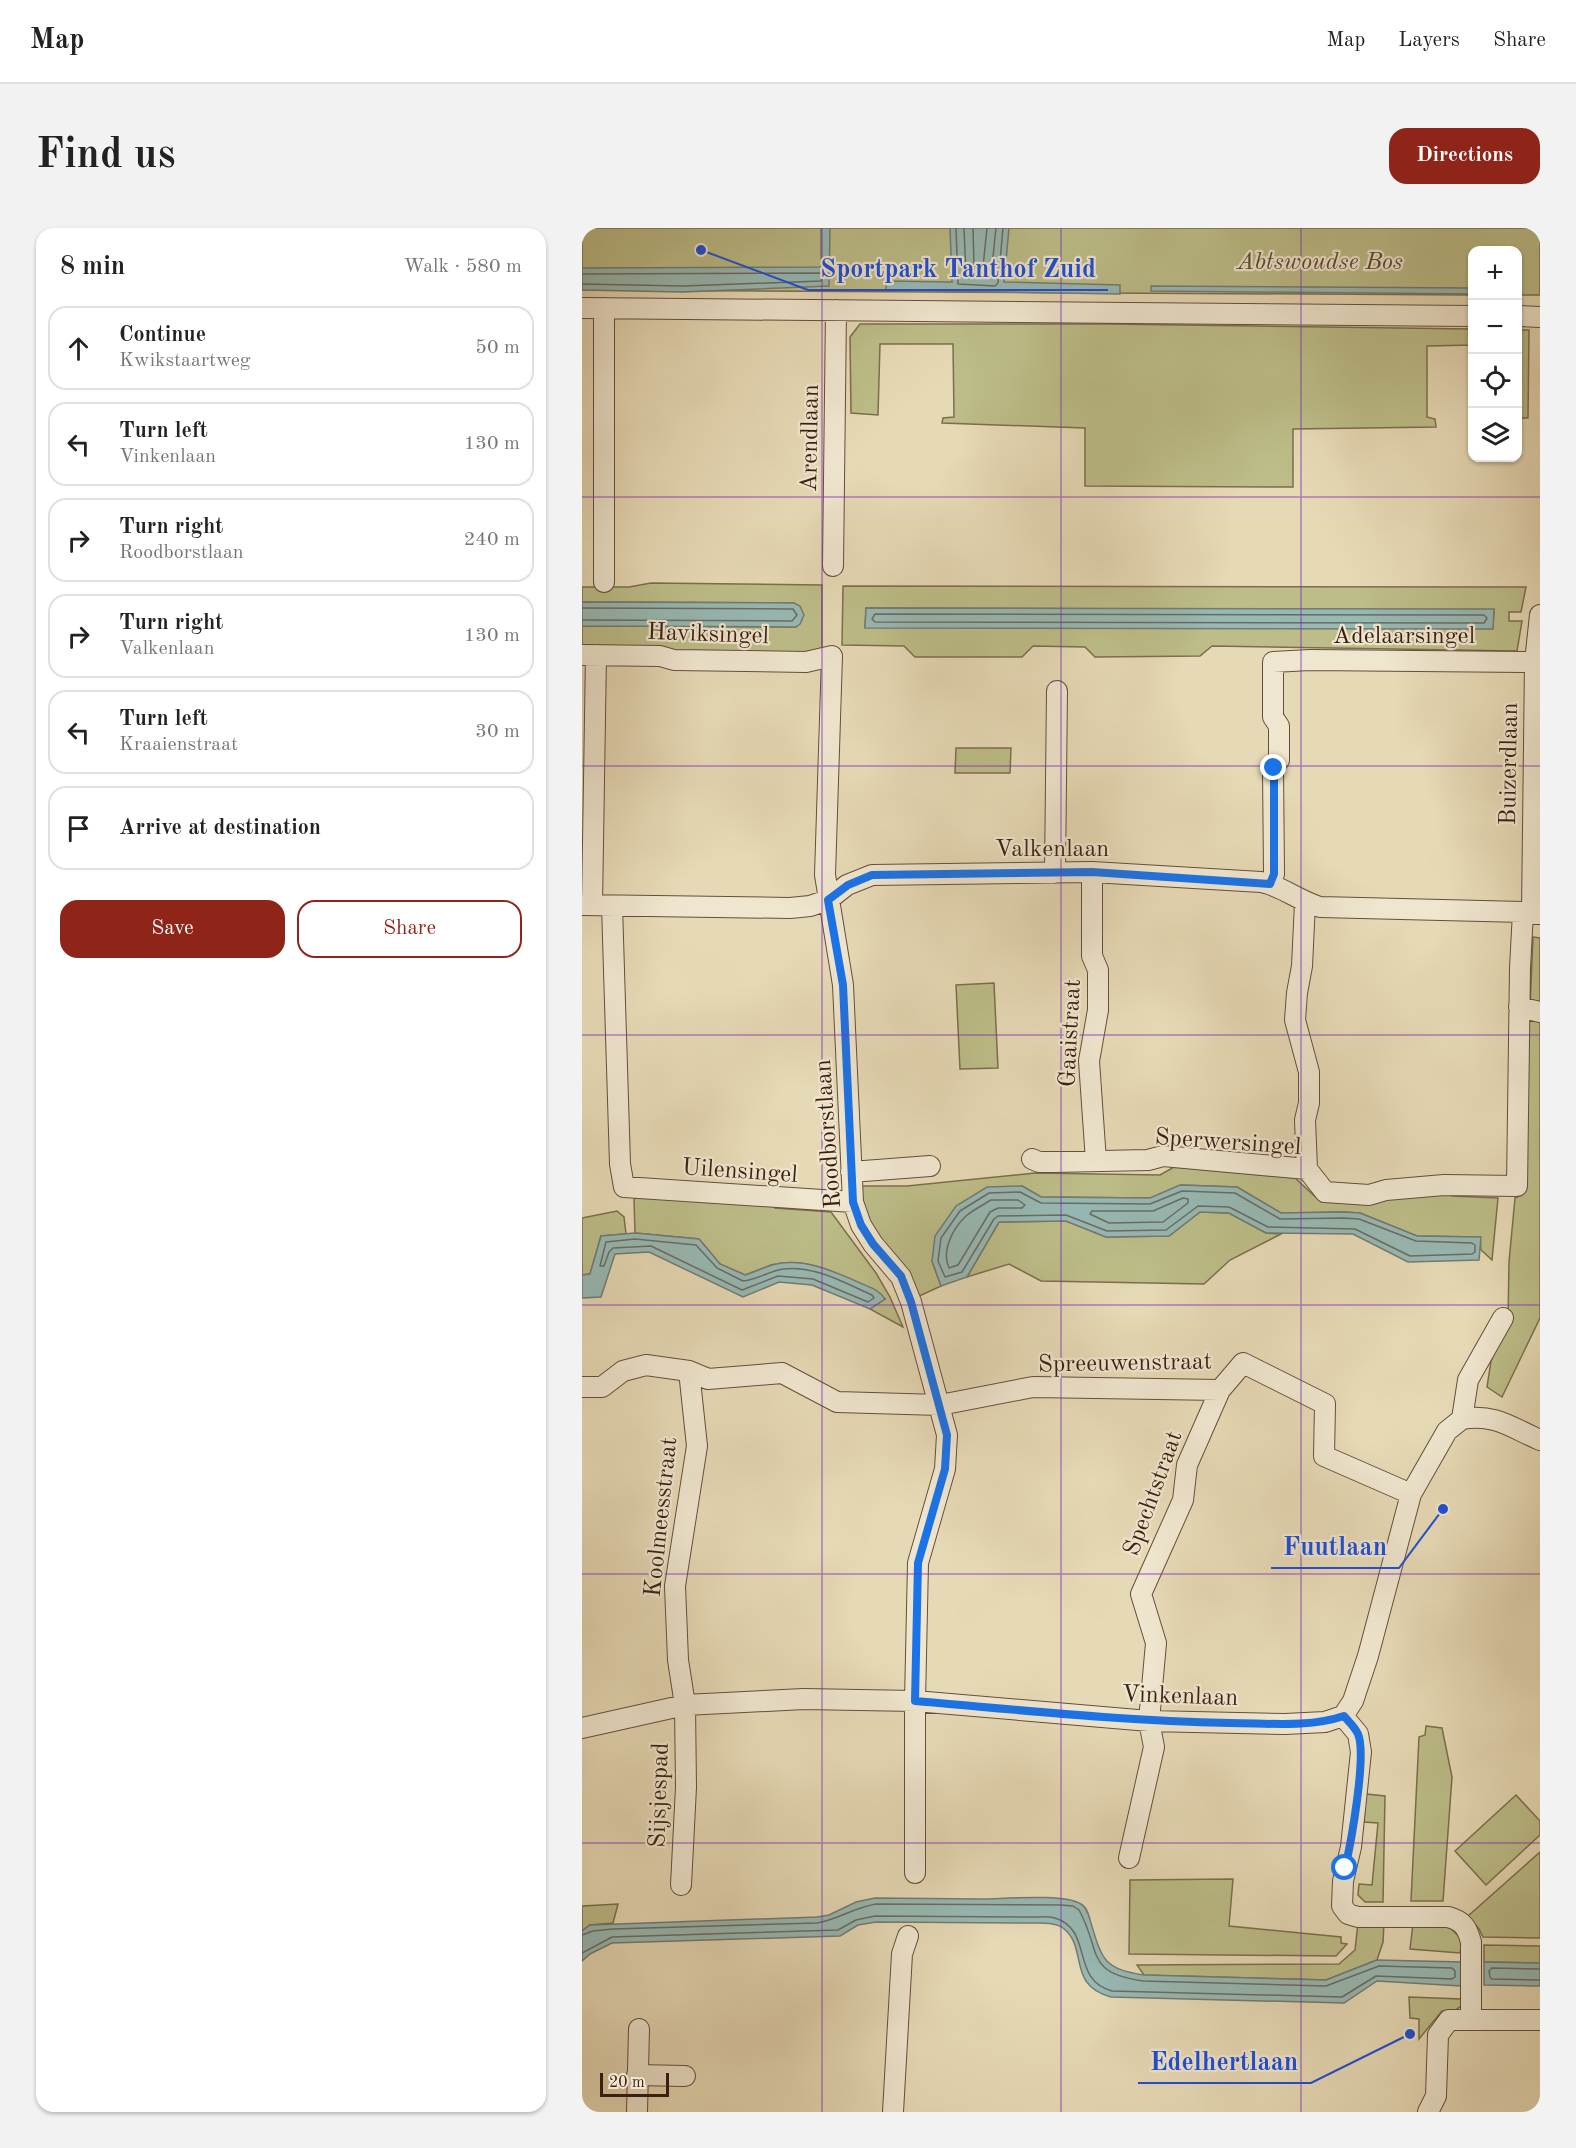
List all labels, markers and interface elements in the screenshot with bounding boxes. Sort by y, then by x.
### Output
text: Map [30,27,84,55]
text: Map [1326,30,1365,51]
text: Layers [1398,30,1460,51]
text: Share [1493,30,1546,51]
button: Directions [1389,128,1540,184]
text: Find us [36,135,175,177]
callout: Sportpark Tanthof Zuid [808,246,1108,290]
map controls [1468,246,1522,462]
button: + [1468,246,1522,300]
park label: Abtswoudse Bos [1235,251,1403,275]
text: 8 min [60,254,125,280]
text: Walk · 580 m [403,257,522,277]
text: Sportpark Tanthof Zuid [820,257,1096,283]
button: − [1468,300,1522,354]
text: Continue [119,324,206,346]
icon: ahead [62,332,95,365]
text: 50 m [475,338,520,358]
text: Kwikstaartweg [119,351,251,371]
button: locate [1468,354,1522,408]
street label: Arendlaan [798,384,824,492]
button: layers [1468,408,1522,462]
text: Turn left [119,420,208,442]
icon: left [62,428,95,461]
text: 130 m [464,434,520,454]
text: Vinkenlaan [119,447,216,467]
text: Turn right [119,516,223,538]
icon: right [62,524,95,557]
text: 240 m [464,530,520,550]
text: Roodborstlaan [119,543,244,563]
text: Turn right [119,612,223,634]
icon: right [62,620,95,653]
street label: Haviksingel [647,621,769,649]
street label: Adelaarsingel [1333,625,1475,649]
text: 130 m [464,626,520,646]
text: Valkenlaan [119,639,214,659]
street label: Buizerdlaan [1497,702,1523,826]
text: Turn left [119,708,208,730]
icon: left [62,716,95,749]
text: 30 m [475,722,520,742]
text: Kraaienstraat [119,735,238,755]
route end [1260,754,1286,780]
icon: arrive [62,812,95,845]
text: Arrive at destination [119,817,321,839]
street label: Valkenlaan [995,838,1109,862]
button: Save [60,900,285,958]
button: Share [297,900,522,958]
street label: Gaaistraat [1056,978,1086,1088]
street label: Roodborstlaan [812,1058,846,1209]
street label: Sperwersingel [1154,1126,1302,1160]
street label: Uilensingel [681,1156,799,1188]
street label: Spreeuwenstraat [1038,1350,1212,1378]
street label: Spechtstraat [1120,1428,1188,1559]
street label: Koolmeesstraat [642,1436,682,1598]
callout: Fuutlaan [1271,1524,1399,1568]
text: Fuutlaan [1283,1535,1387,1561]
street label: Vinkenlaan [1121,1683,1239,1711]
street label: Sijsjespad [646,1742,674,1848]
route start [1331,1854,1357,1880]
callout: Edelhertlaan [1138,2039,1311,2083]
text: Edelhertlaan [1150,2050,1298,2076]
scale bar [600,2070,669,2098]
text: 20 m [609,2075,645,2091]

